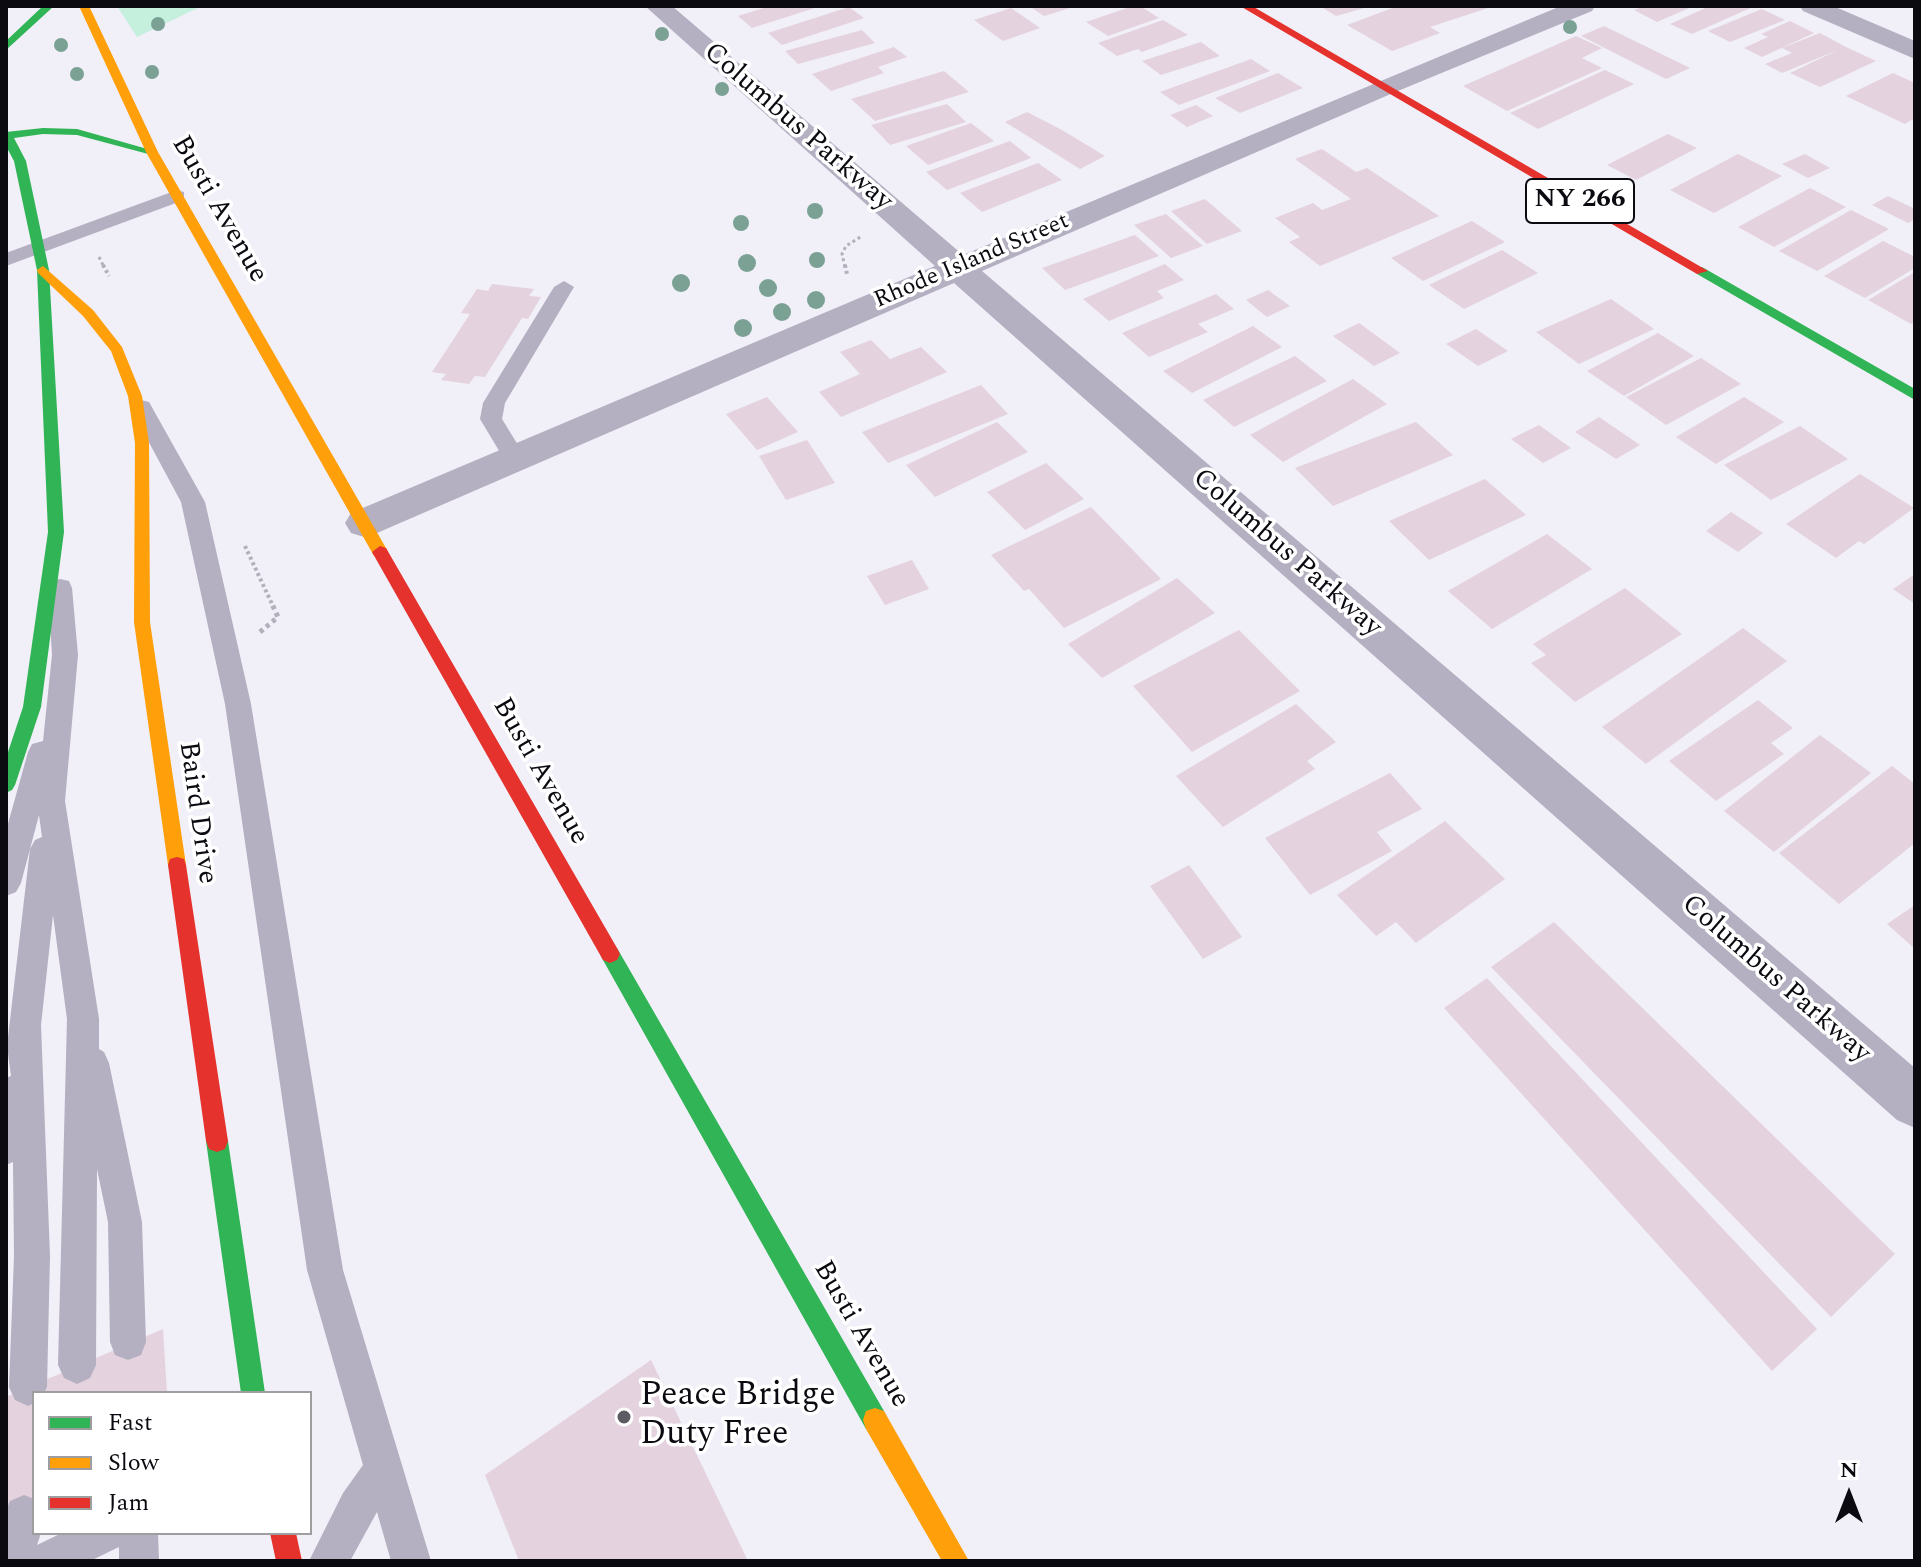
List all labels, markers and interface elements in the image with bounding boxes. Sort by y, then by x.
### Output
street label: Columbus Parkway [696,37,898,219]
street label: Busti Avenue [162,131,274,289]
road number: NY 266 [1526,179,1634,223]
street label: Rhode Island Street [870,208,1074,316]
street label: Columbus Parkway [1185,463,1387,645]
street label: Busti Avenue [483,693,595,851]
street label: Baird Drive [169,740,223,886]
street label: Columbus Parkway [1674,889,1876,1071]
street label: Busti Avenue [804,1256,916,1414]
place label: Peace Bridge Duty Free [640,1377,836,1456]
legend [32,1391,312,1535]
text: Fast [108,1405,153,1441]
marker: Peace Bridge Duty Free [615,1408,633,1426]
text: Slow [108,1445,159,1481]
text: N [1840,1454,1858,1487]
north arrow [1809,1455,1889,1535]
text: Jam [108,1485,149,1521]

